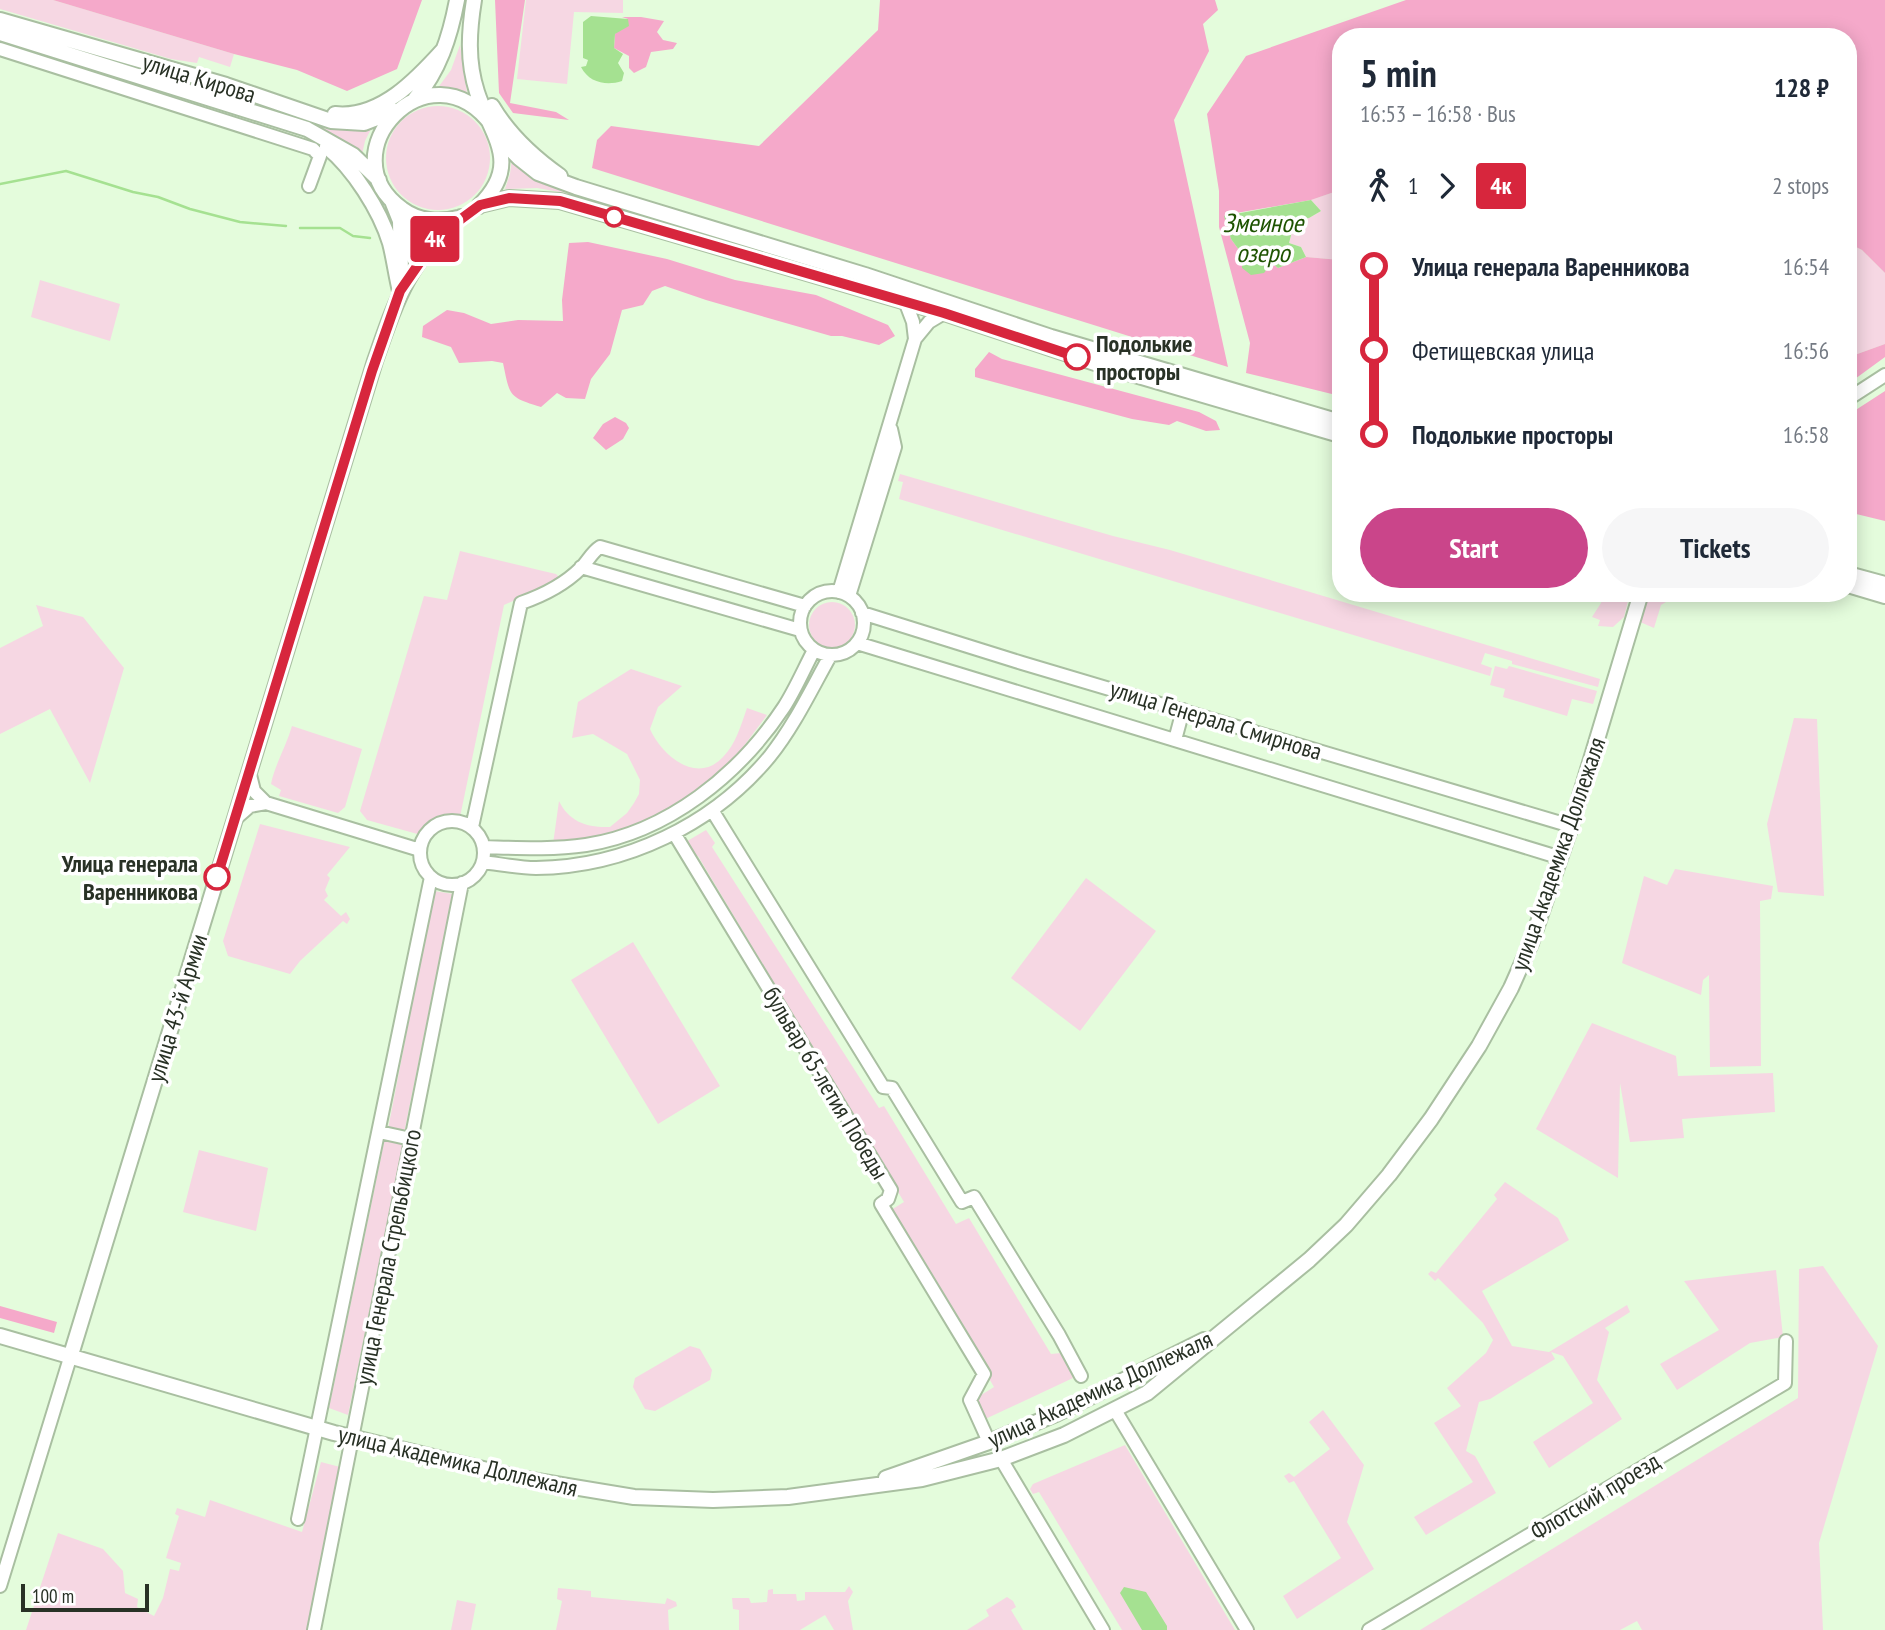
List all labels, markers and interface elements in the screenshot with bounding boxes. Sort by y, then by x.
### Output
street label: улица Кирова [139,46,259,110]
text: 5 min [1360,48,1437,97]
text: 128 ₽ [1774,71,1829,104]
text: 16:53 – 16:58 · Bus [1360,99,1516,128]
icon: walk [1360,167,1398,205]
icon: forward [1428,167,1466,205]
text: 4к [1490,170,1512,201]
text: 1 [1408,171,1418,200]
text: 2 stops [1772,171,1829,200]
water label: Змеиное озеро [1223,206,1305,269]
unlabelled marker [604,207,624,227]
line badge: 4к [404,216,466,262]
text: 4к [424,223,446,254]
text: Улица генерала Варенникова [1412,250,1689,283]
text: 16:54 [1783,252,1829,281]
place label: Подолькие просторы [1096,328,1193,387]
text: Фетищевская улица [1412,334,1594,367]
text: 16:56 [1783,336,1829,365]
marker: Подолькие просторы [1064,344,1090,370]
text: Подолькие просторы [1412,418,1613,451]
text: 16:58 [1783,420,1829,449]
button: Start [1360,508,1588,588]
button: Tickets [1602,508,1829,588]
street label: улица Генерала Смирнова [1106,673,1326,767]
street label: улица Академика Доллежаля [1503,733,1613,975]
place label: Улица генерала Варенникова [61,848,198,907]
marker: Улица генерала Варенникова [204,864,230,890]
street label: улица 43-й Армии [140,930,214,1086]
street label: бульвар 65-летия Победы [756,981,896,1185]
street label: улица Генерала Стрельбицкого [348,1126,428,1388]
street label: улица Академика Доллежаля [983,1323,1217,1455]
street label: улица Академика Доллежаля [335,1418,581,1504]
street label: Флотский проезд [1525,1445,1666,1547]
scale bar [21,1581,149,1613]
text: 100 m [32,1584,74,1608]

